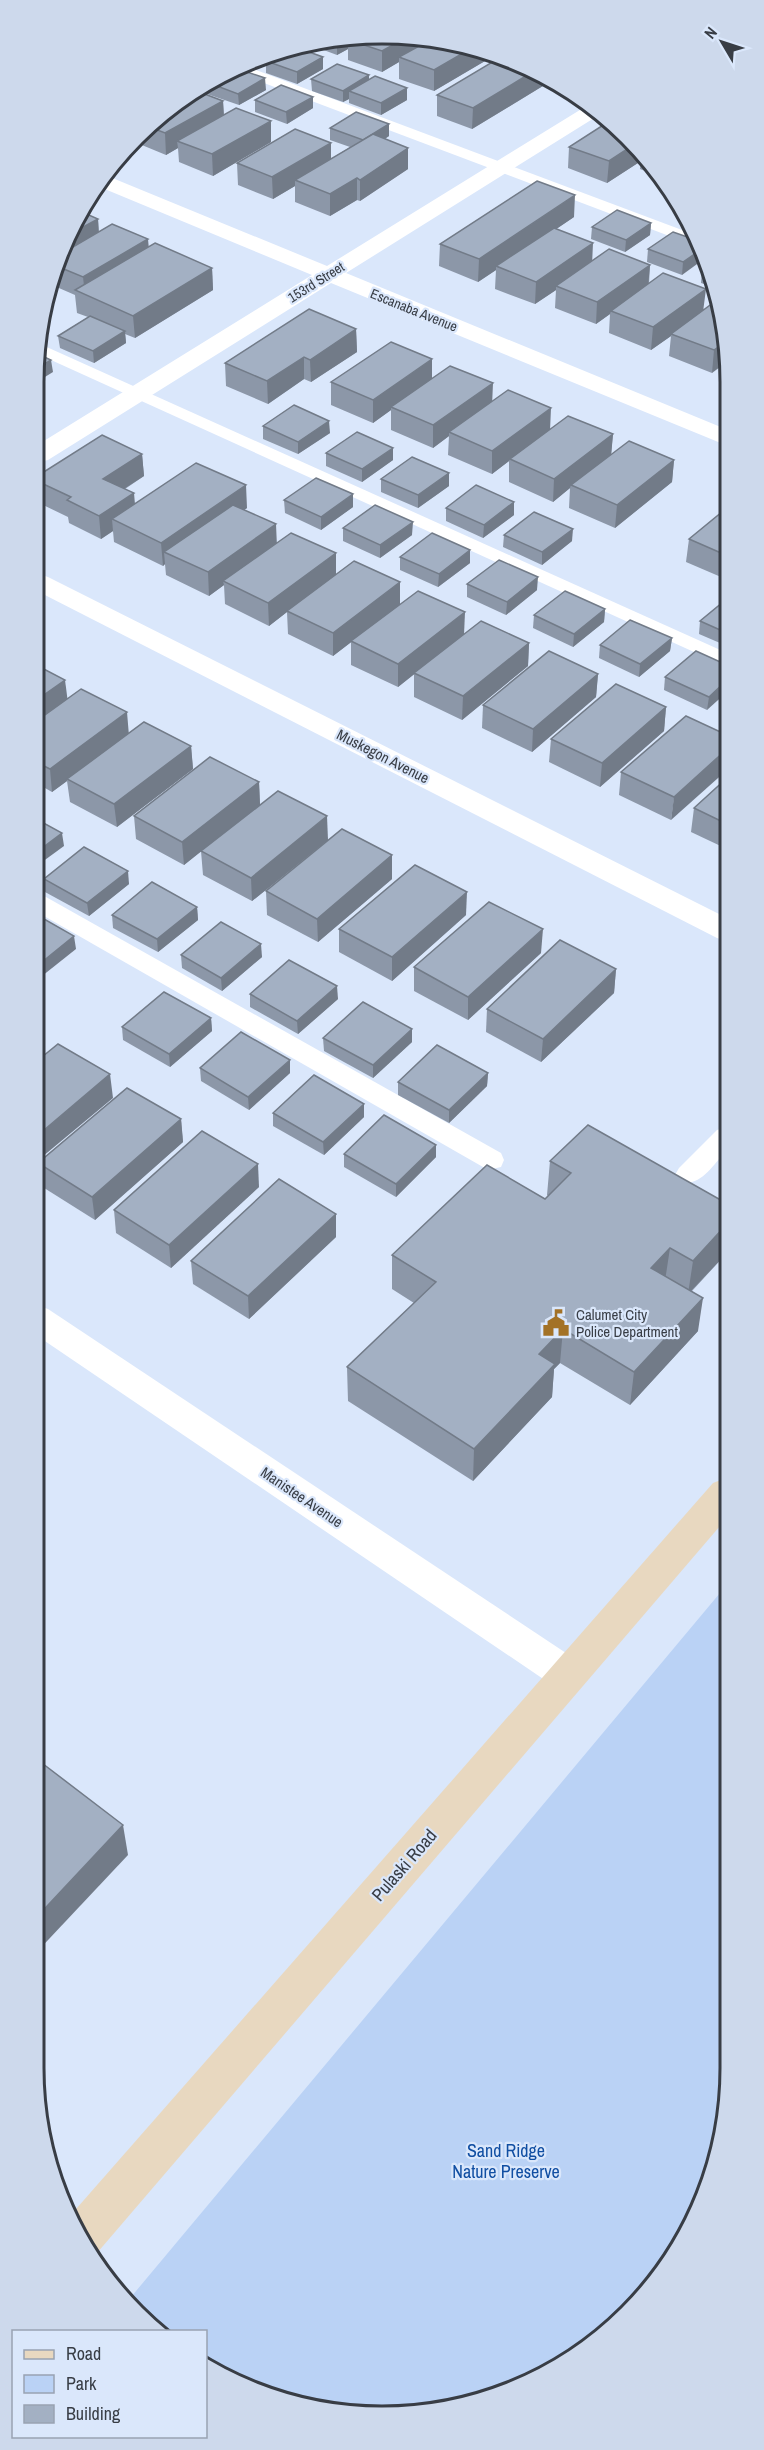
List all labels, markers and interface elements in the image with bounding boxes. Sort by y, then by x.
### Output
north arrow [692,12,752,72]
text: N [699,22,722,43]
street label: 153rd Street [284,258,348,306]
street label: Escanaba Avenue [368,284,460,336]
street label: Muskegon Avenue [333,724,433,788]
place label: Calumet City Police Department [576,1304,678,1342]
public building icon: Calumet City Police Department [541,1308,571,1338]
street label: Manistee Avenue [257,1462,347,1532]
street label: Pulaski Road [366,1824,442,1906]
park label: Sand Ridge Nature Preserve [452,2138,560,2184]
legend [12,2330,207,2438]
text: Road [66,2341,101,2366]
text: Park [66,2371,97,2396]
text: Building [66,2401,121,2426]

